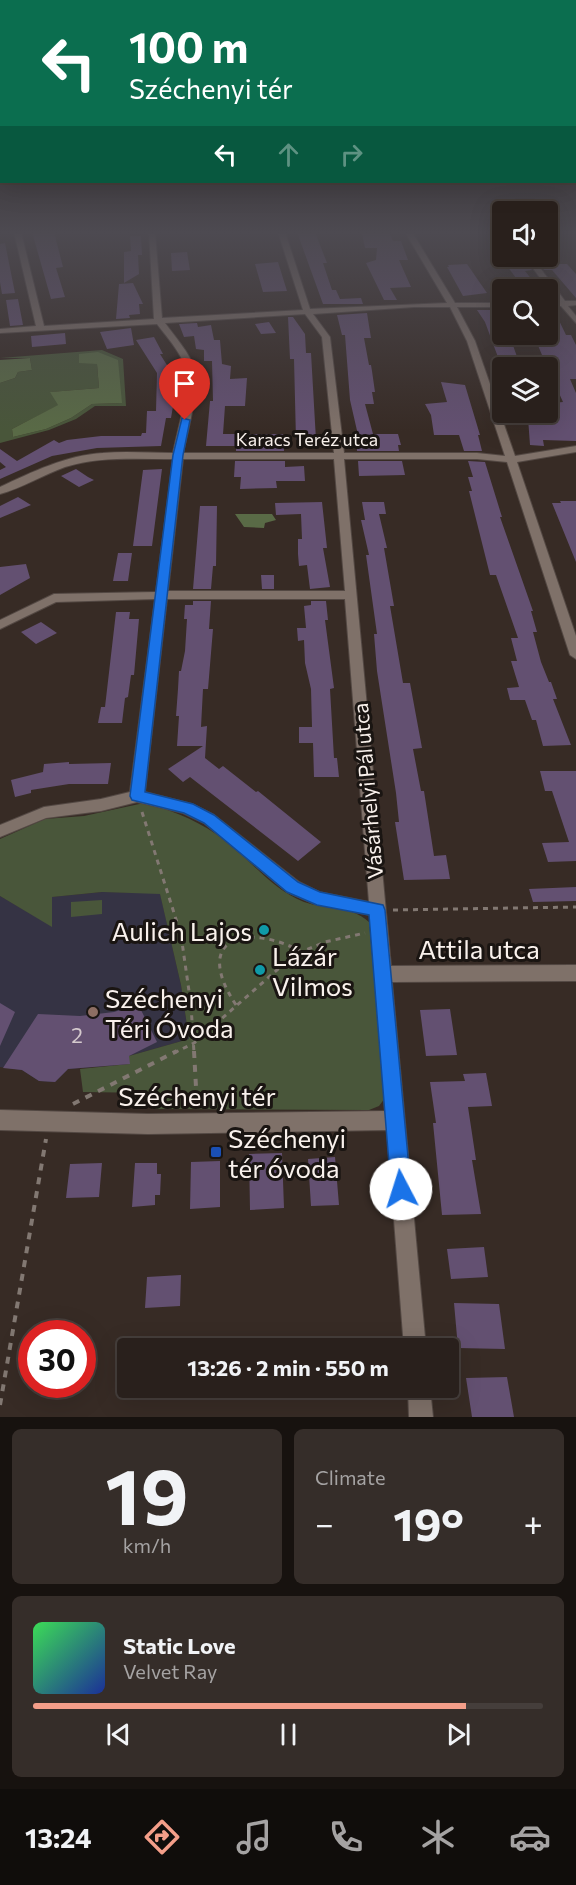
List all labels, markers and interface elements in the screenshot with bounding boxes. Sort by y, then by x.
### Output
text: 100 m [129,20,249,72]
icon: left [30,24,108,102]
text: Széchenyi tér [129,72,293,105]
icon: left [209,138,242,171]
icon: ahead [272,138,305,171]
icon: right [335,138,368,171]
map controls [492,201,558,423]
button: sound [492,201,558,267]
button: search [492,279,558,345]
button: layers [492,357,558,423]
pin [159,358,210,420]
icon: arrive [168,367,201,400]
street label: Karacs Teréz utca [236,428,378,450]
street label: Vásárhelyi Pál utca [347,702,387,880]
place label: Aulich Lajos [112,915,252,946]
marker: Aulich Lajos [257,923,271,937]
street label: Attila utca [418,933,540,964]
place label: Lázár Vilmos [272,940,353,1001]
marker: Lázár Vilmos [253,963,267,977]
place label: Széchenyi Téri Óvoda [105,982,234,1043]
marker: Széchenyi Téri Óvoda [86,1005,100,1019]
house number: 2 [71,1022,83,1047]
street label: Széchenyi tér [118,1080,276,1111]
place label: Széchenyi tér óvoda [228,1122,346,1183]
marker: Széchenyi tér óvoda [209,1145,223,1159]
position arrow [369,1157,433,1221]
speed limit sign: 30 [18,1320,96,1398]
text: 13:26 · 2 min · 550 m [187,1354,389,1381]
text: 19 [105,1446,189,1541]
text: Climate [315,1465,385,1489]
text: 19° [393,1495,464,1550]
text: − [315,1502,334,1543]
text: + [524,1502,543,1543]
text: km/h [123,1533,171,1557]
text: Static Love [123,1632,236,1659]
text: Velvet Ray [123,1659,217,1683]
icon: previous [102,1718,135,1751]
icon: pause [272,1718,305,1751]
icon: next [442,1718,475,1751]
icon: directions [141,1816,183,1858]
icon: music [233,1816,275,1858]
icon: phone [325,1816,367,1858]
icon: climate [417,1816,459,1858]
icon: car [509,1816,551,1858]
text: 13:24 [25,1821,92,1854]

